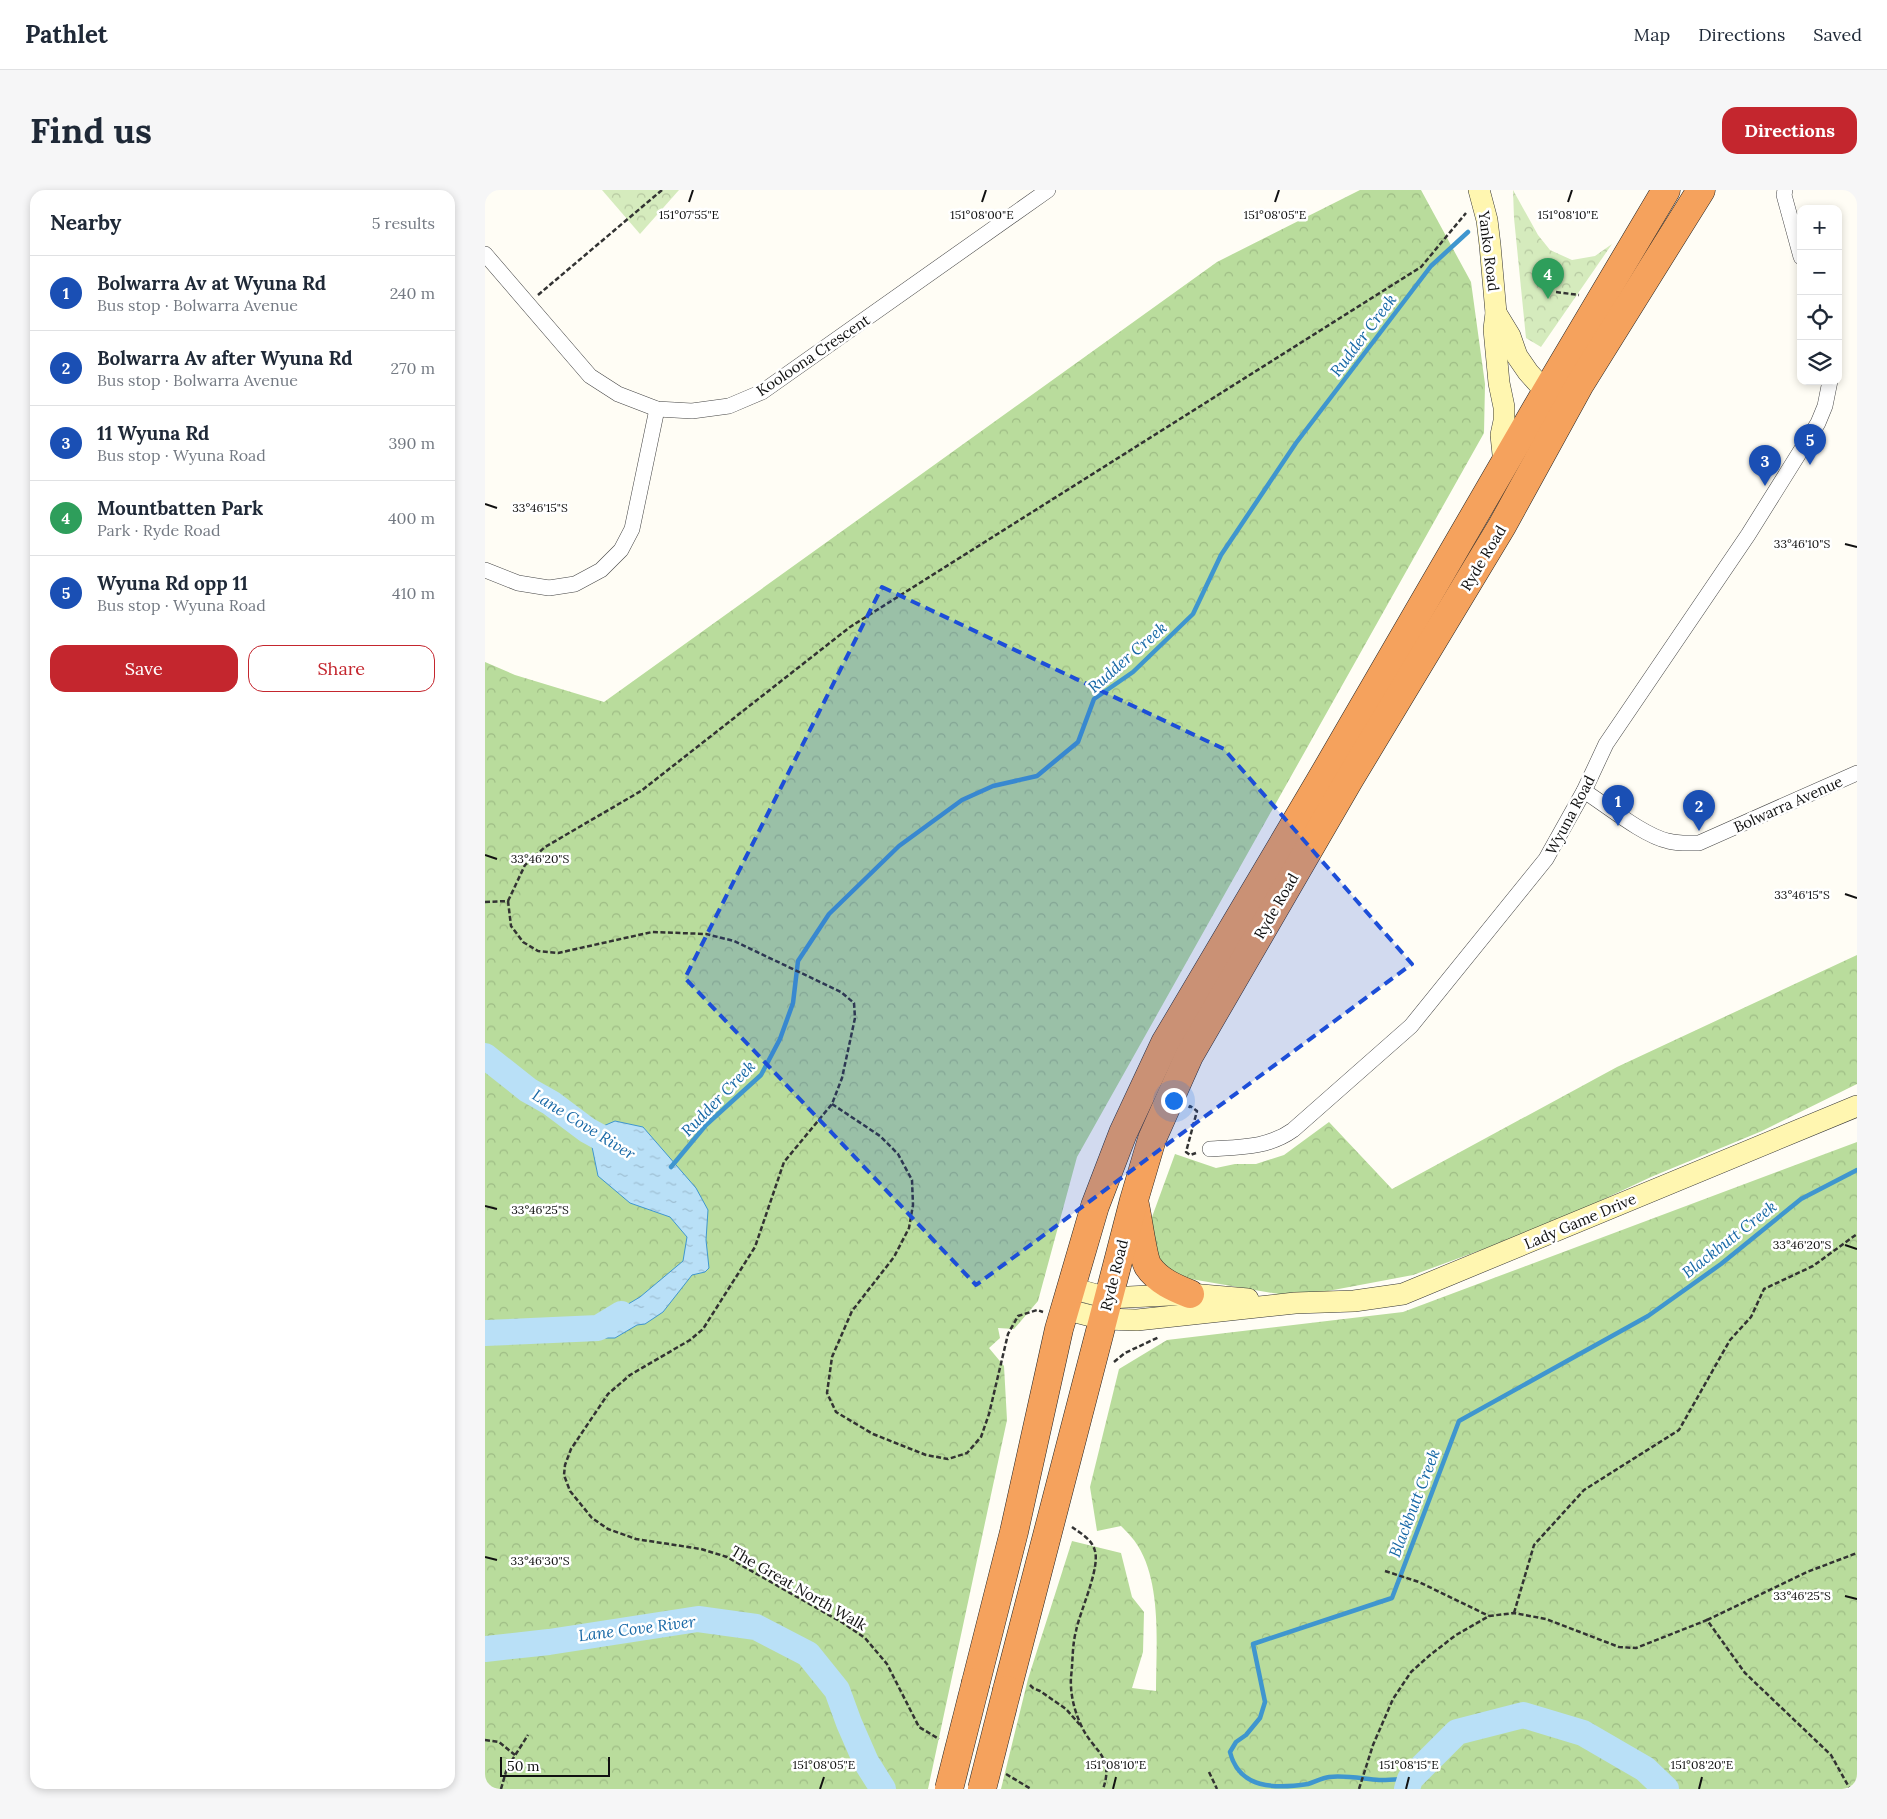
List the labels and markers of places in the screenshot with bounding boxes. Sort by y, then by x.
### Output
pin: 4 [1532,258,1564,299]
pin: 5 [1794,424,1826,465]
pin: 3 [1749,445,1781,486]
pin: 1 [1602,785,1634,826]
pin: 2 [1683,790,1715,831]

